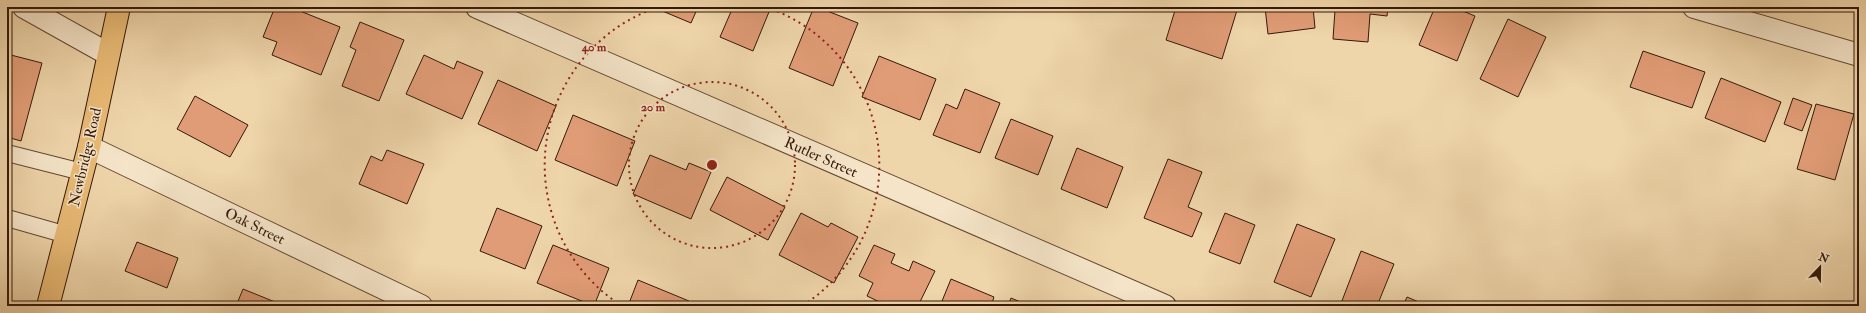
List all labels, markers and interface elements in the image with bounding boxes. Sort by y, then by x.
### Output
text: 40 m [581,40,607,55]
text: 20 m [641,100,666,115]
street label: Newbridge Road [65,105,106,208]
street label: Rutler Street [781,133,860,182]
centre of rings [705,158,719,172]
street label: Oak Street [221,204,288,249]
north arrow [1800,247,1840,287]
text: N [1816,250,1832,266]

